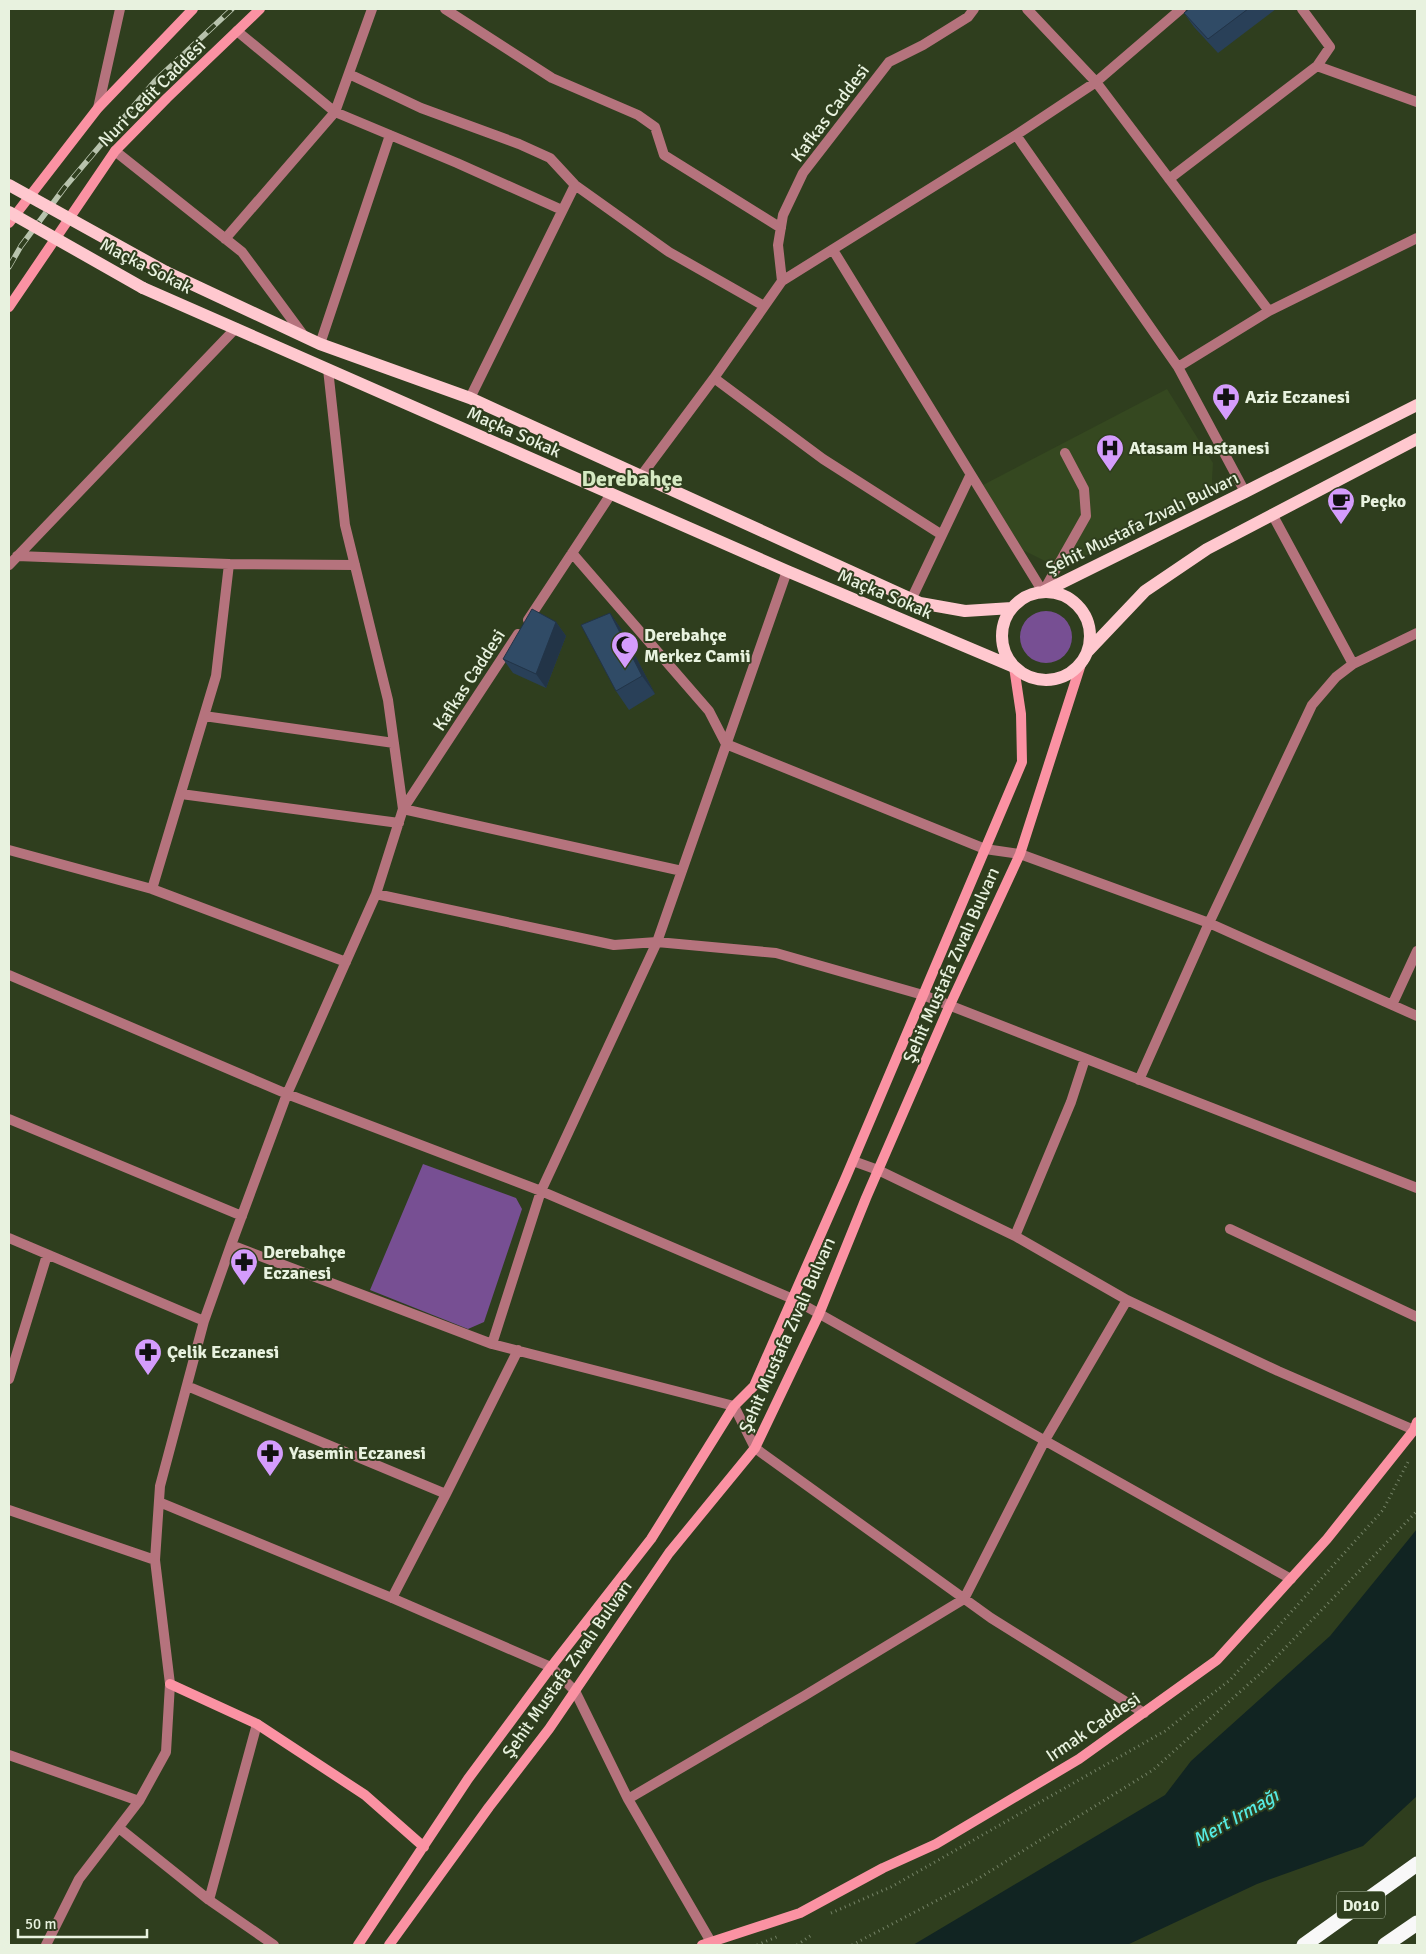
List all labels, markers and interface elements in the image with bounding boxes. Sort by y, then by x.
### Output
street label: Nuri Cedit Caddesi [94,35,210,151]
street label: Kafkas Caddesi [786,60,874,166]
street label: Maçka Sokak [96,233,196,299]
pharmacy icon: Aziz Eczanesi [1211,382,1241,421]
place label: Aziz Eczanesi [1245,386,1350,408]
street label: Maçka Sokak [464,401,564,463]
hospital icon: Atasam Hastanesi [1095,433,1125,472]
place label: Atasam Hastanesi [1129,437,1270,459]
district label: Derebahçe [581,465,683,492]
street label: Şehit Mustafa Zıvalı Bulvarı [1042,467,1242,579]
cafe icon: Peçko [1326,486,1356,525]
place label: Peçko [1360,490,1406,512]
street label: Maçka Sokak [834,564,936,624]
place label: Derebahçe Merkez Camii [644,624,751,667]
street label: Kafkas Caddesi [428,625,510,735]
mosque icon: Derebahçe Merkez Camii [610,630,640,669]
street label: Şehit Mustafa Zıvalı Bulvarı [898,864,1004,1066]
street label: Şehit Mustafa Zıvalı Bulvarı [734,1234,840,1436]
place label: Derebahçe Eczanesi [263,1241,346,1284]
pharmacy icon: Derebahçe Eczanesi [229,1247,259,1286]
pharmacy icon: Çelik Eczanesi [133,1337,163,1376]
place label: Çelik Eczanesi [167,1341,279,1363]
pharmacy icon: Yasemin Eczanesi [255,1438,285,1477]
place label: Yasemin Eczanesi [288,1442,426,1464]
street label: Şehit Mustafa Zıvalı Bulvarı [497,1576,637,1762]
street label: Irmak Caddesi [1042,1687,1144,1767]
water label: Mert Irmağı [1188,1783,1284,1852]
road number: D010 [1337,1892,1385,1918]
scale bar [18,1906,146,1938]
text: 50 m [25,1915,56,1933]

